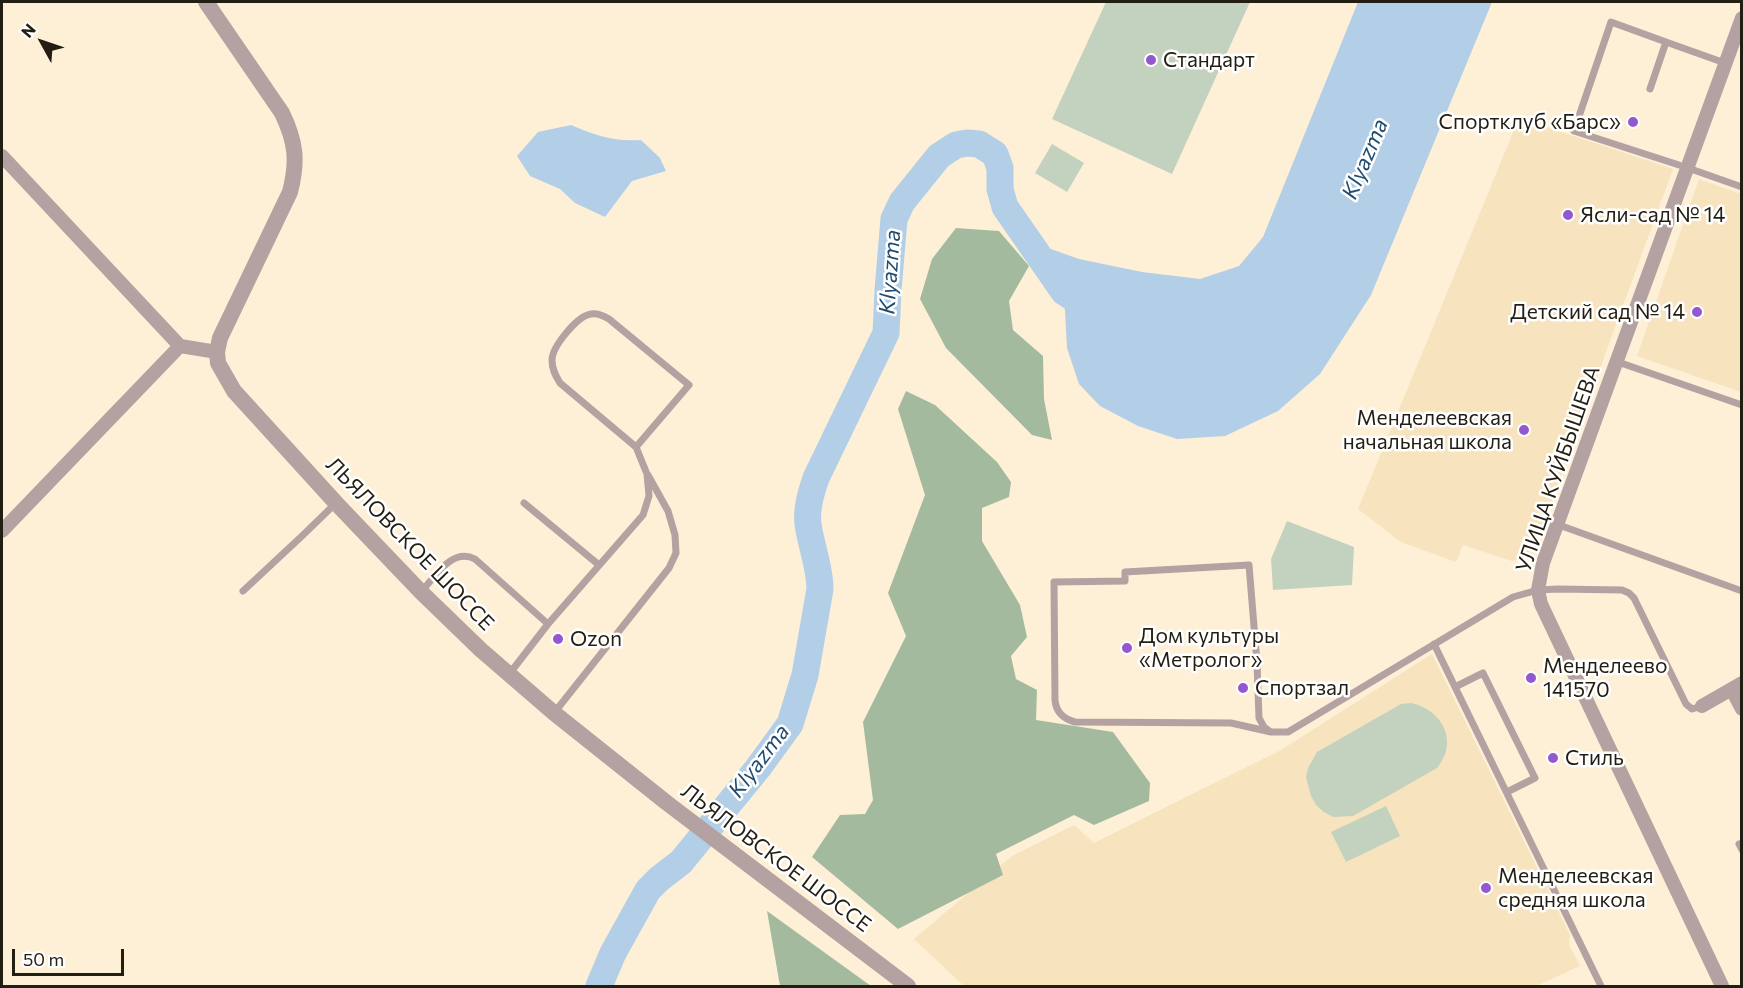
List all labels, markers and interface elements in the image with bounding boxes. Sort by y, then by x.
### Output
north arrow [12,12,72,72]
text: N [17,19,39,41]
place label: Стандарт [1163,47,1255,73]
marker: Стандарт [1144,53,1158,67]
place label: Спортклуб «Барс» [1439,109,1621,135]
water label: Klyazma [1336,115,1394,203]
marker: Спортклуб «Барс» [1626,115,1640,129]
place label: Ясли-сад № 14 [1580,202,1725,228]
marker: Ясли-сад № 14 [1561,208,1575,222]
water label: Klyazma [874,229,906,315]
place label: Детский сад № 14 [1510,299,1685,325]
marker: Детский сад № 14 [1690,305,1704,319]
street label: УЛИЦА КУЙБЫШЕВА [1511,362,1605,576]
place label: Менделеевская начальная школа [1343,405,1512,455]
marker: Менделеевская начальная школа [1517,423,1531,437]
street label: ЛЬЯЛОВСКОЕ ШОССЕ [321,452,499,636]
place label: Дом культуры «Метролог» [1139,623,1279,673]
place label: Ozon [570,626,622,652]
marker: Ozon [551,632,565,646]
marker: Дом культуры «Метролог» [1120,641,1134,655]
place label: Менделеево 141570 [1543,653,1667,703]
marker: Менделеево 141570 [1524,671,1538,685]
place label: Спортзал [1255,675,1349,701]
marker: Спортзал [1236,681,1250,695]
water label: Klyazma [723,719,795,803]
place label: Стиль [1565,745,1624,771]
marker: Стиль [1546,751,1560,765]
street label: ЛЬЯЛОВСКОЕ ШОССЕ [676,778,876,938]
place label: Менделеевская средняя школа [1498,863,1653,913]
marker: Менделеевская средняя школа [1479,881,1493,895]
scale bar [15,937,128,975]
text: 50 m [23,948,64,970]

